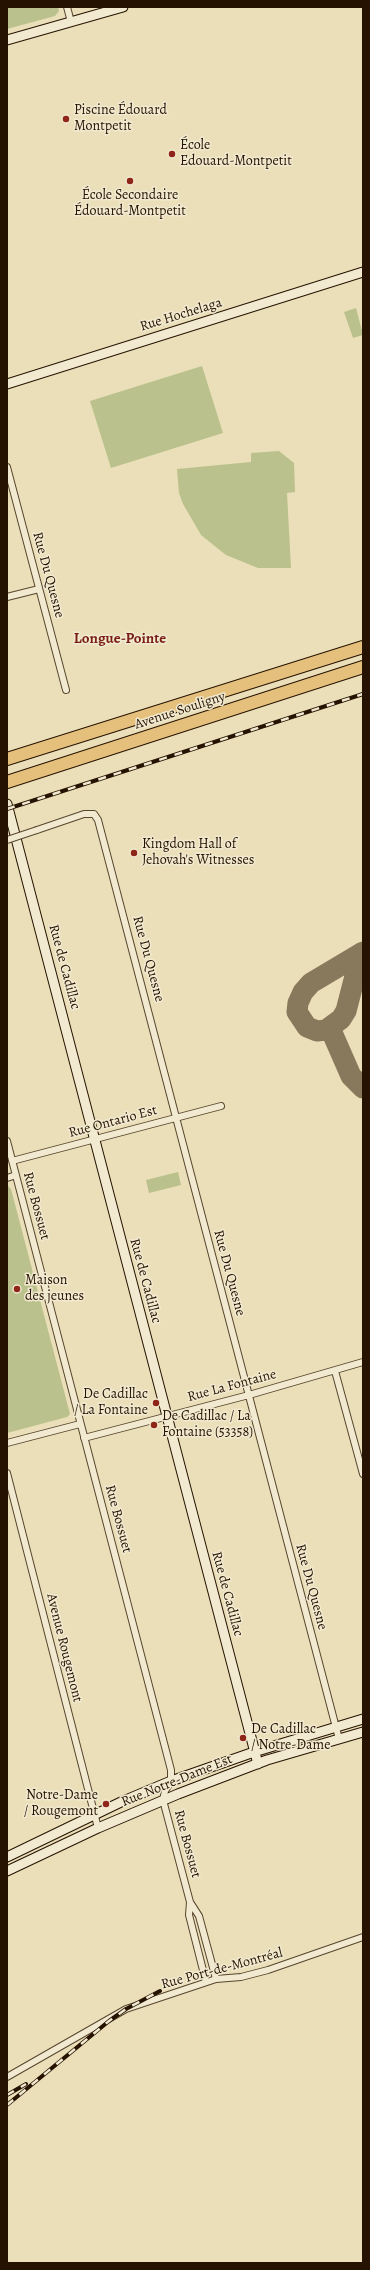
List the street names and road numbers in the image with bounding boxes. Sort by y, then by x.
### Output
street label: Rue Hochelaga [138,295,224,335]
street label: Rue Du Quesne [28,530,68,620]
street label: Avenue Souligny [133,688,227,734]
street label: Rue Du Quesne [128,914,168,1004]
street label: Rue de Cadillac [45,923,83,1011]
street label: Rue Ontario Est [67,1102,159,1142]
street label: Rue Bossuet [19,1170,53,1242]
street label: Rue Du Quesne [209,1228,249,1318]
street label: Rue de Cadillac [126,1237,164,1325]
street label: Rue La Fontaine [186,1366,278,1406]
street label: Rue Bossuet [101,1483,135,1555]
street label: Rue Du Quesne [291,1542,331,1632]
street label: Rue de Cadillac [208,1550,246,1638]
street label: Avenue Rougemont [42,1592,86,1704]
street label: Rue Notre-Dame Est [119,1751,235,1811]
street label: Rue Bossuet [170,1808,204,1880]
street label: Rue Port-de-Montréal [159,1945,285,1993]

